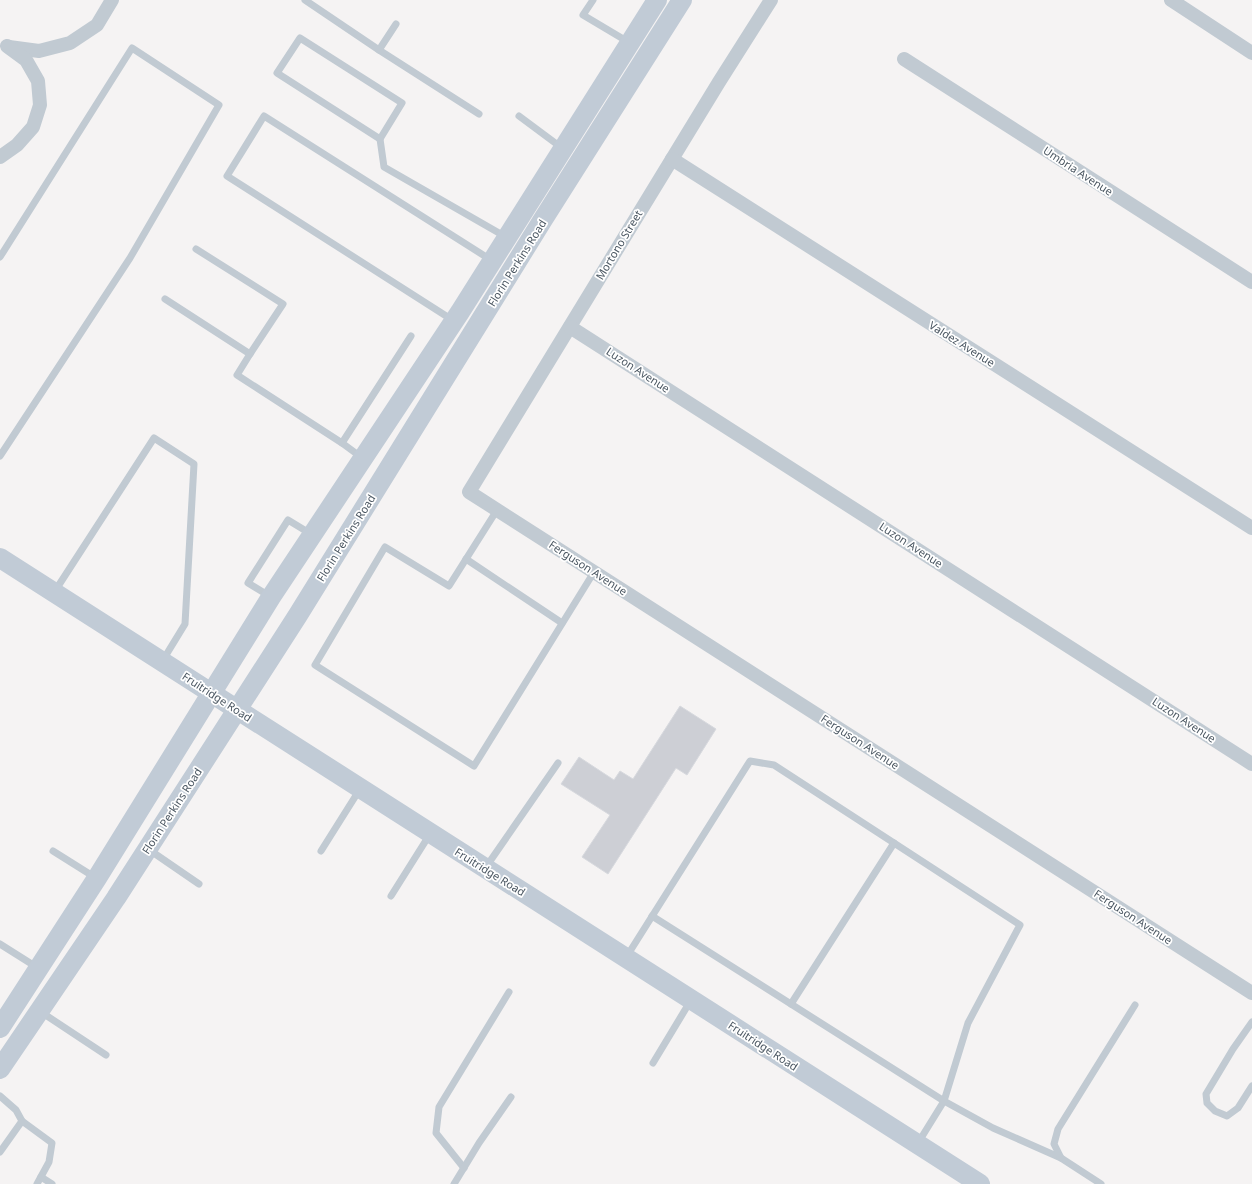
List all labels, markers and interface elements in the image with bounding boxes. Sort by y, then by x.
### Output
street label: Umbria Avenue [1041,142,1116,199]
street label: Mortono Street [592,207,645,282]
street label: Florin Perkins Road [484,216,549,309]
street label: Valdez Avenue [927,317,998,370]
street label: Luzon Avenue [604,344,673,396]
street label: Florin Perkins Road [313,491,378,584]
street label: Luzon Avenue [877,519,946,571]
street label: Ferguson Avenue [546,537,630,598]
street label: Fruitridge Road [180,668,255,725]
street label: Luzon Avenue [1150,694,1219,746]
street label: Ferguson Avenue [818,711,902,772]
street label: Florin Perkins Road [138,765,205,857]
street label: Fruitridge Road [452,844,528,899]
street label: Ferguson Avenue [1091,886,1175,947]
street label: Fruitridge Road [726,1017,801,1074]

